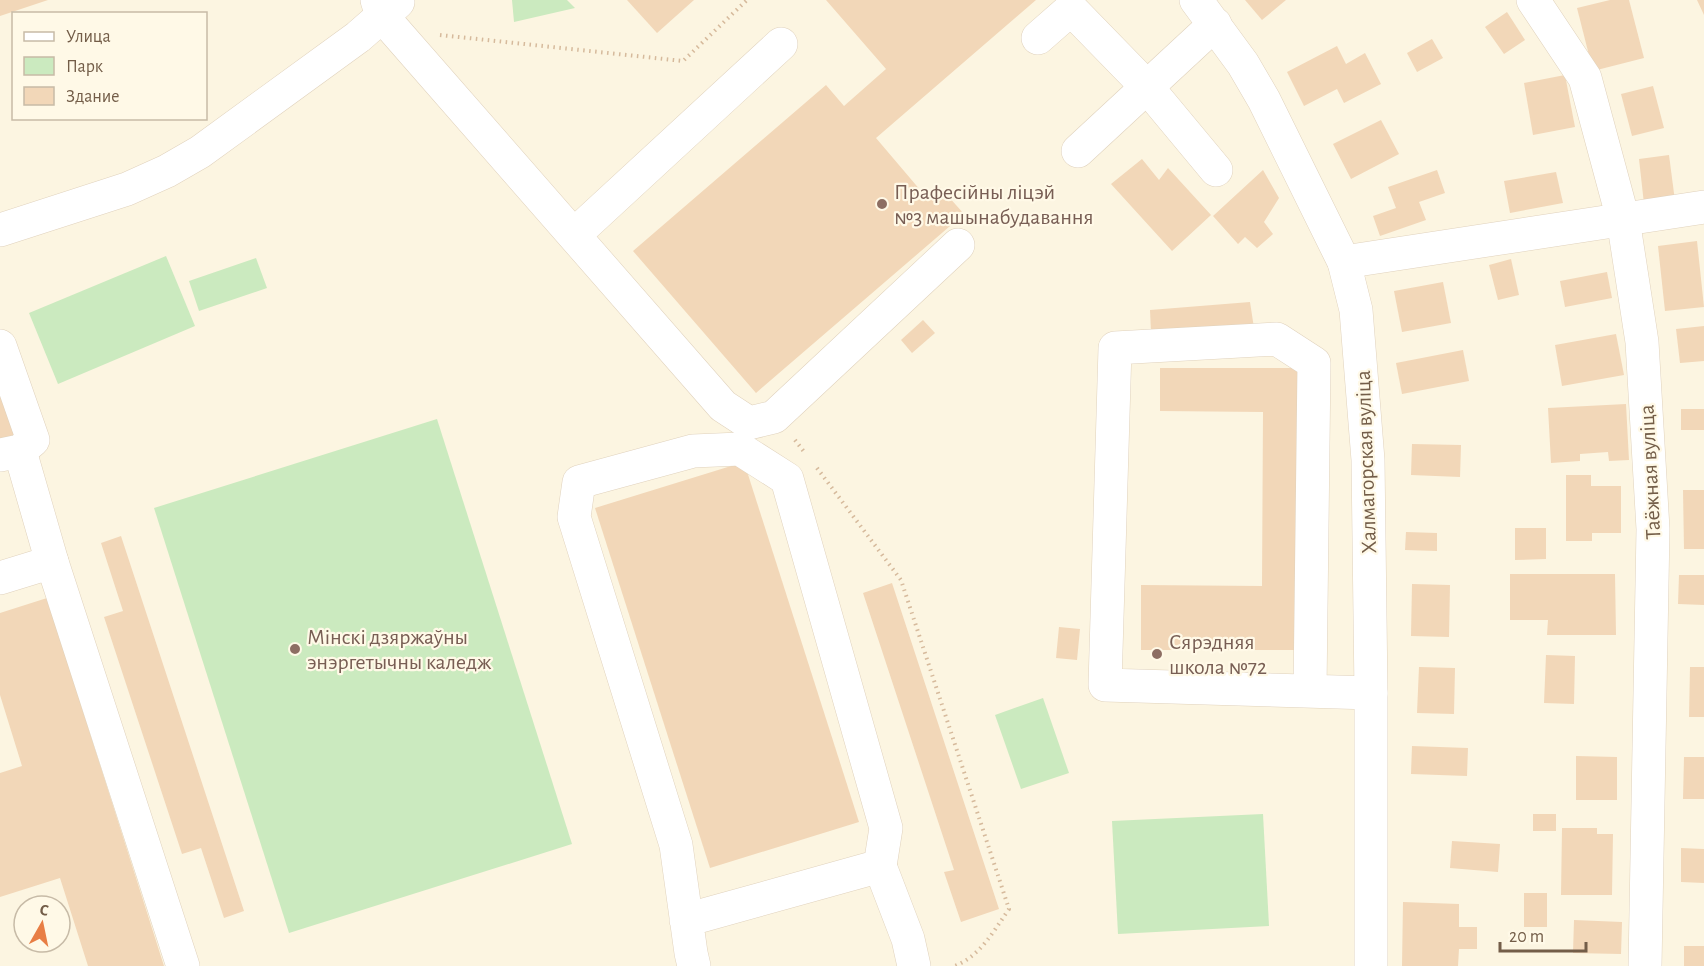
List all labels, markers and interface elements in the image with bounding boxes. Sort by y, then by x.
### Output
legend [12,12,207,120]
text: Улица [66,28,111,46]
text: Парк [66,58,104,76]
text: Здание [66,88,120,106]
place label: Прафесійны ліцэй №3 машынабудавання [894,181,1094,228]
marker: Прафесійны ліцэй №3 машынабудавання [875,197,889,211]
street label: Халмагорская вуліца [1352,370,1380,554]
street label: Таёжная вуліца [1635,404,1665,540]
place label: Мінскі дзяржаўны энэргетычны каледж [307,626,491,673]
place label: Сярэдняя школа №72 [1169,631,1267,678]
marker: Мінскі дзяржаўны энэргетычны каледж [288,642,302,656]
marker: Сярэдняя школа №72 [1150,647,1164,661]
north arrow [12,894,72,954]
text: С [39,902,50,919]
scale bar [1500,915,1586,953]
text: 20 m [1509,928,1544,946]

